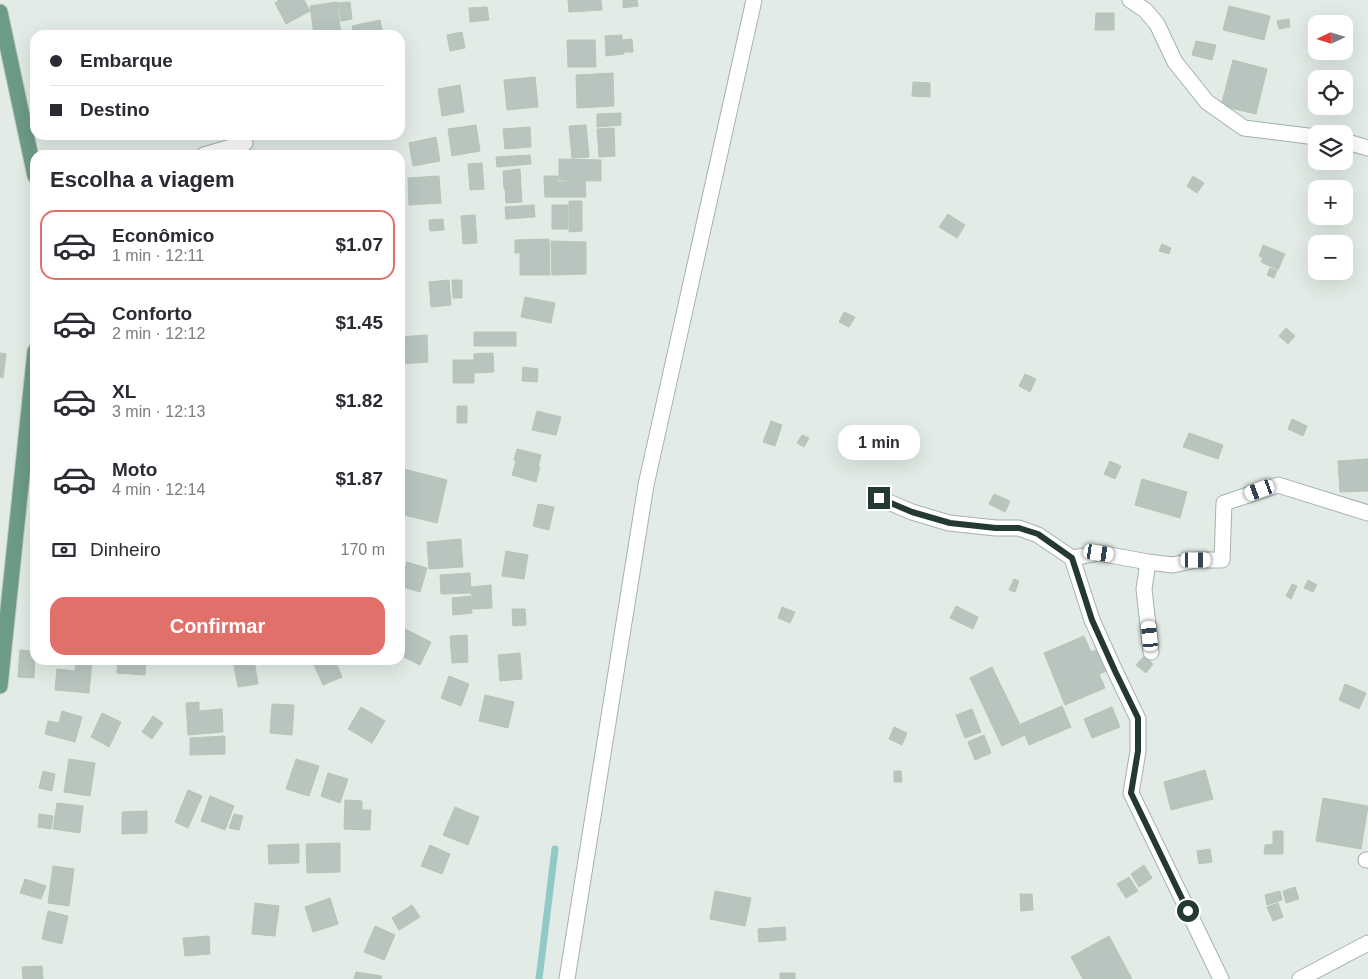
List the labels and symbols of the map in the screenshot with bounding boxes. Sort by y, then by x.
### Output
north arrow [1308,15,1352,60]
callout: 1 min [838,426,920,460]
car [1243,478,1276,502]
route end [868,487,890,509]
car [1083,543,1114,563]
car [1181,553,1211,568]
car [1140,620,1159,652]
route start [1177,900,1199,922]

